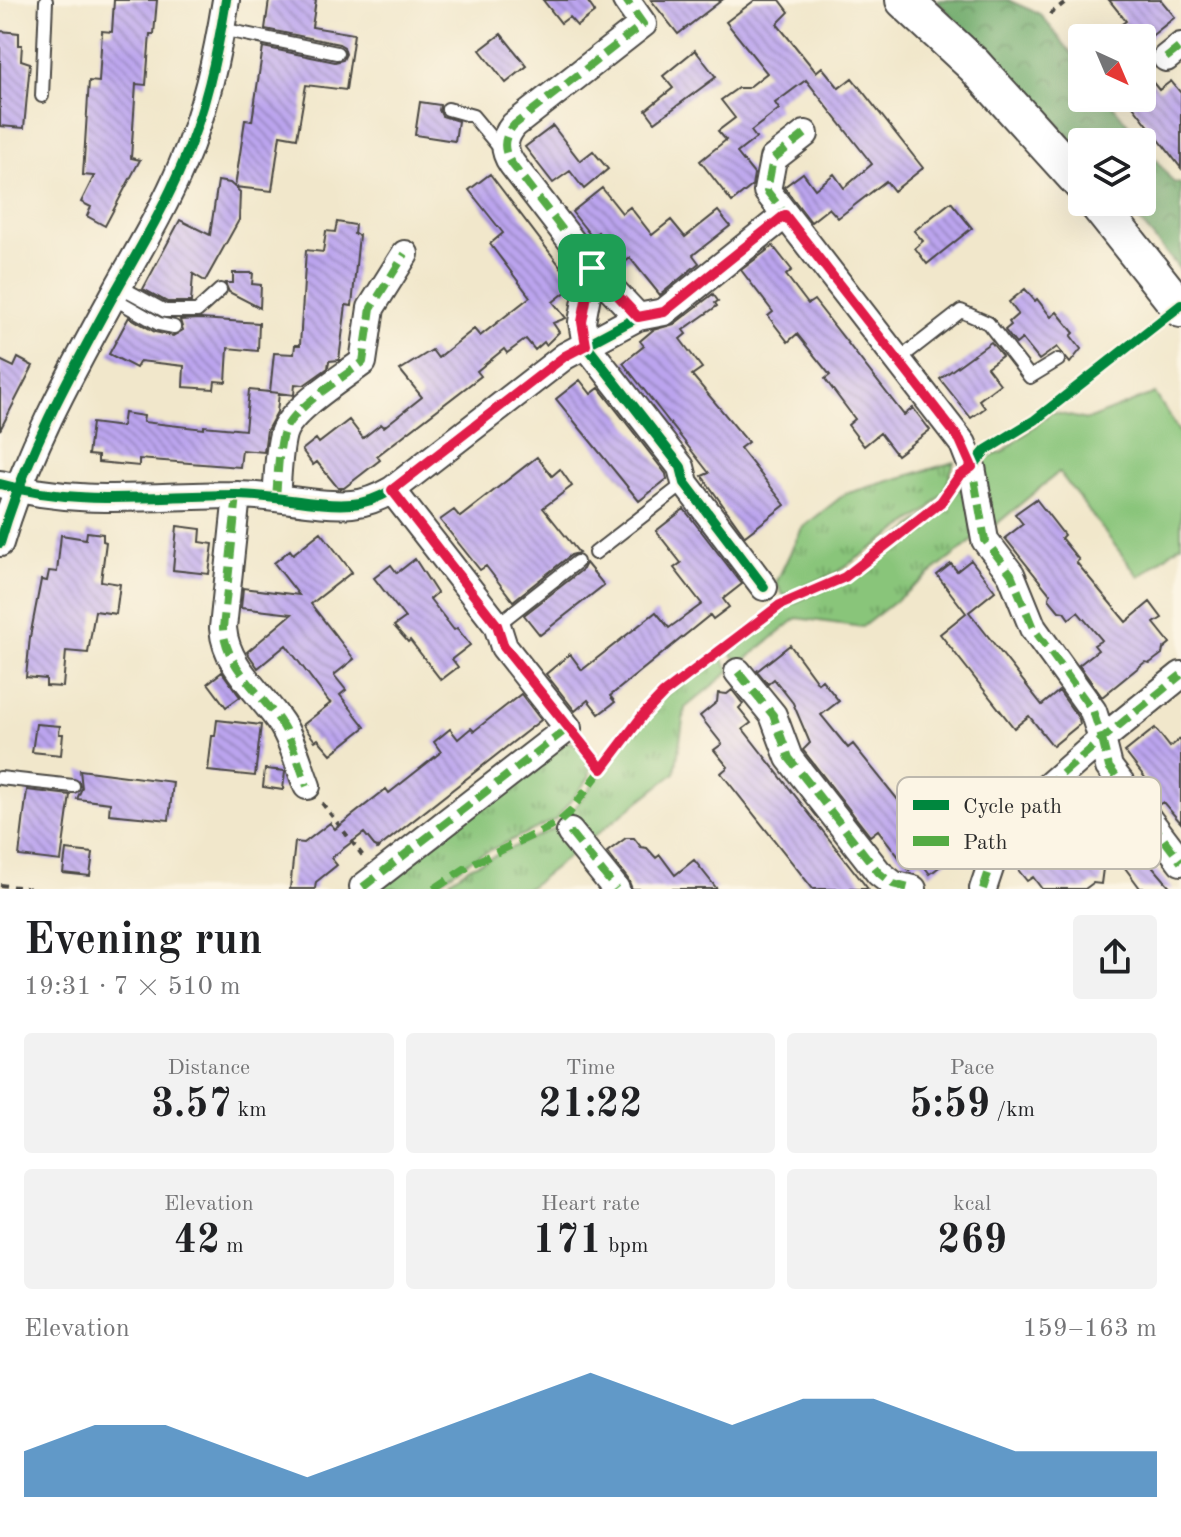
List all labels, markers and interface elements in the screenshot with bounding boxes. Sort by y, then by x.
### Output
north arrow [1068,24,1156,112]
map controls [1068,24,1156,216]
button: layers [1068,128,1156,216]
pin [558,234,626,302]
icon: arrive [570,246,614,290]
legend [897,777,1161,869]
text: Cycle path [963,796,1062,818]
text: Path [963,832,1008,854]
button: share [1073,915,1157,999]
text: Evening run [24,919,262,963]
text: 19:31 · 7 × 510 m [24,974,241,1000]
text: Distance [167,1057,250,1079]
text: Time [566,1057,615,1079]
text: Pace [950,1057,994,1079]
text: 3.57 [151,1086,232,1126]
text: 21:22 [538,1086,642,1126]
text: 5:59 [909,1086,990,1126]
text: km [232,1099,267,1121]
text: /km [990,1099,1035,1121]
text: Elevation [164,1193,254,1215]
text: Heart rate [541,1193,640,1215]
text: kcal [953,1193,991,1215]
text: 42 [174,1222,220,1262]
text: 171 [533,1222,602,1262]
text: 269 [937,1222,1007,1262]
text: m [220,1235,244,1257]
text: bpm [602,1235,648,1257]
text: Elevation [24,1316,130,1342]
text: 159–163 m [1022,1316,1157,1342]

